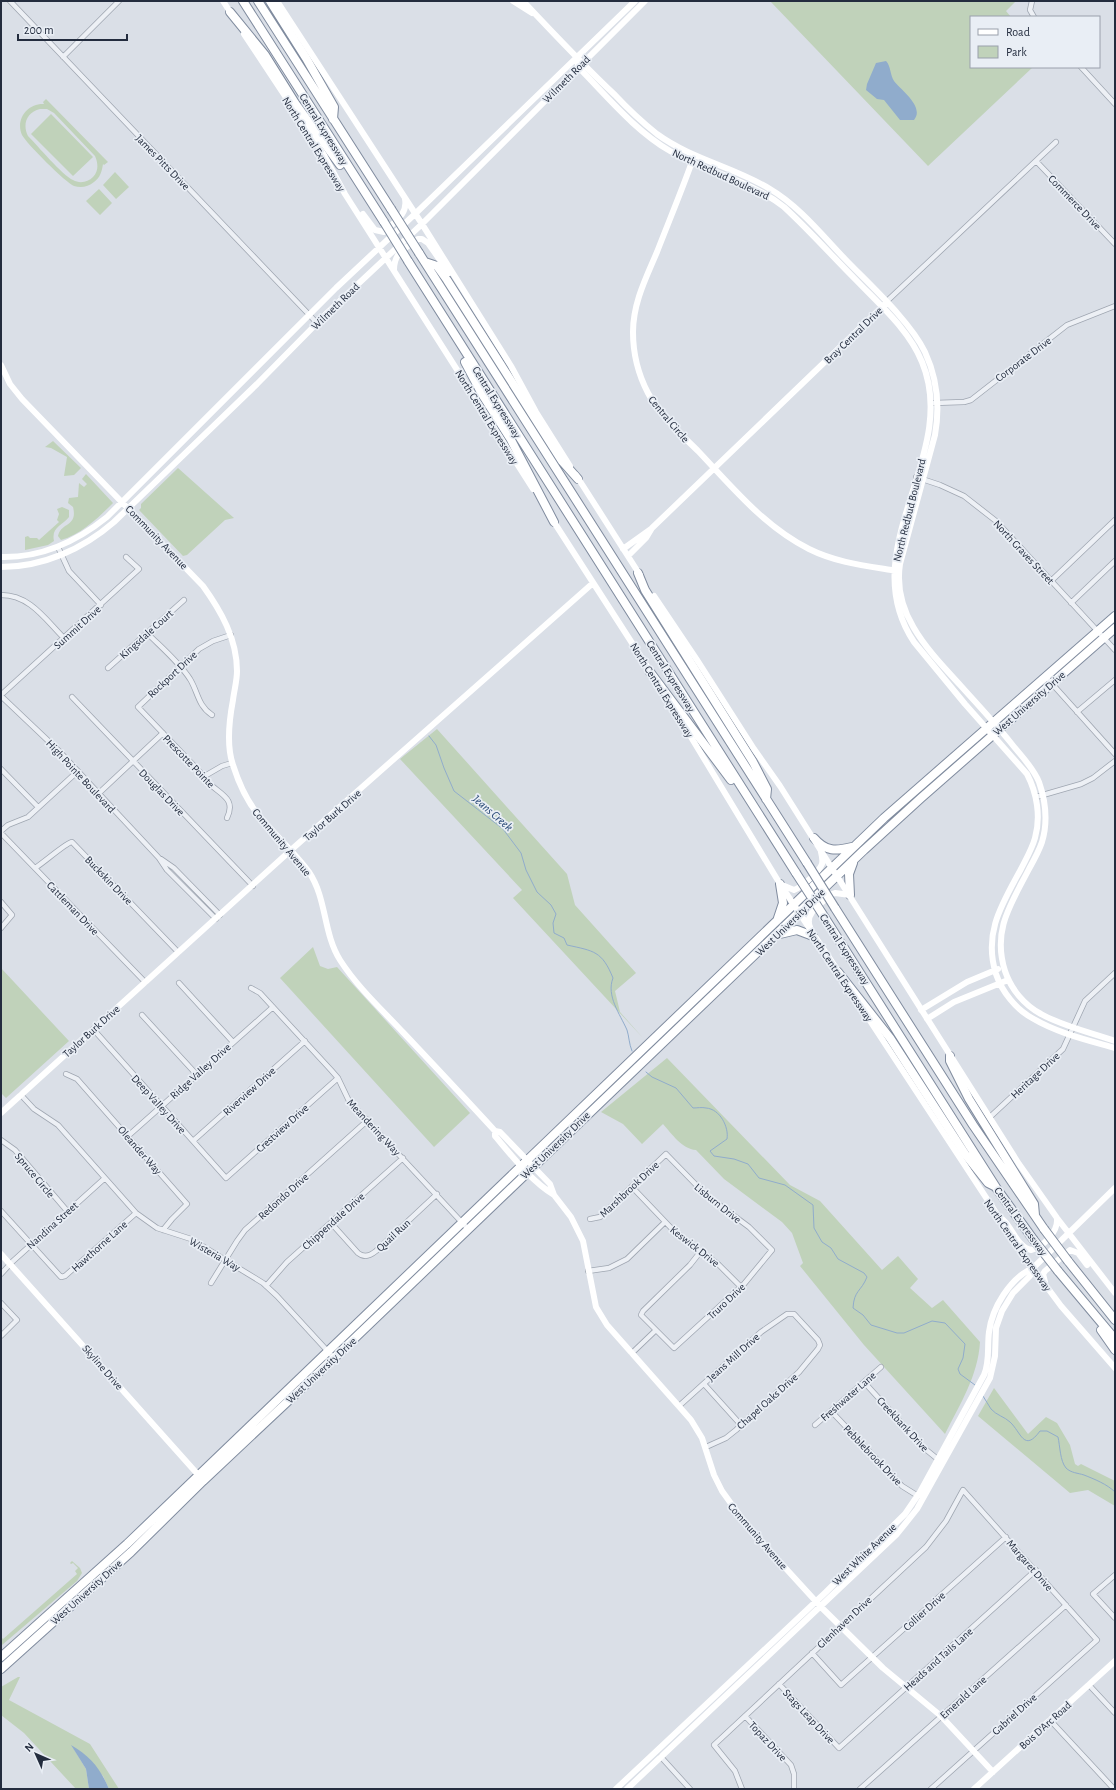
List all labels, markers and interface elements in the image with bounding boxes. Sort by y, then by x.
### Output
scale bar [18,16,127,42]
legend [970,16,1100,68]
text: 200 m [24,24,54,36]
text: Road [1006,26,1030,38]
text: Park [1006,46,1027,58]
street label: Wilmeth Road [541,53,592,105]
street label: Central Expressway [297,92,350,167]
street label: North Central Expressway [280,95,347,194]
street label: James Pitts Drive [134,133,192,192]
street label: North Redbud Boulevard [671,147,771,202]
street label: Commerce Drive [1046,173,1103,232]
street label: Wilmeth Road [309,281,362,332]
street label: Bray Central Drive [822,305,885,366]
street label: Corporate Drive [993,335,1053,384]
street label: Central Expressway [470,365,523,440]
street label: North Central Expressway [453,368,520,467]
street label: Central Circle [646,394,691,445]
street label: North Redbud Boulevard [891,457,928,563]
street label: Community Avenue [123,503,190,571]
street label: North Graves Street [991,518,1056,587]
street label: Summit Drive [52,604,103,651]
street label: Kingsdale Court [118,607,176,661]
street label: Central Expressway [644,639,697,714]
street label: North Central Expressway [628,641,695,740]
street label: Rockport Drive [146,649,199,700]
street label: West University Drive [991,669,1067,738]
street label: Prescotte Pointe [161,733,217,790]
street label: High Pointe Boulevard [44,738,117,815]
street label: Douglas Drive [137,767,186,818]
street label: Taylor Burk Drive [301,787,363,843]
water label: Jeans Creek [470,792,516,834]
street label: Community Avenue [250,807,313,878]
street label: Buckskin Drive [83,854,134,907]
street label: Cattleman Drive [44,879,101,937]
street label: West University Drive [754,887,827,958]
street label: Central Expressway [818,912,872,987]
street label: North Central Expressway [804,927,875,1024]
street label: Taylor Burk Drive [61,1003,122,1060]
street label: Ridge Valley Drive [168,1041,233,1101]
street label: Heritage Drive [1009,1050,1062,1101]
street label: Riverview Drive [221,1065,278,1118]
street label: Deep Valley Drive [129,1073,188,1136]
street label: Meandering Way [345,1097,403,1158]
street label: Crestview Drive [254,1102,311,1155]
street label: West University Drive [519,1110,592,1181]
street label: Oleander Way [116,1124,164,1177]
street label: Spruce Circle [13,1151,56,1200]
street label: Marshbrook Drive [598,1159,661,1219]
street label: Redondo Drive [256,1171,311,1222]
street label: Lisburn Drive [692,1181,743,1225]
street label: Central Expressway [992,1185,1049,1258]
street label: Chippendale Drive [300,1191,366,1252]
street label: North Central Expressway [982,1197,1054,1293]
street label: Nandina Street [25,1199,80,1251]
street label: Quail Run [374,1217,412,1254]
street label: Hawthorne Lane [69,1219,129,1274]
street label: Keswick Drive [668,1224,721,1269]
street label: Wisteria Way [187,1235,242,1274]
street label: Truro Drive [705,1281,747,1322]
street label: Jeans Mill Drive [705,1331,762,1384]
street label: West University Drive [284,1335,359,1406]
street label: Skyline Drive [80,1343,125,1392]
street label: Freshwater Lane [819,1370,878,1423]
street label: Chapel Oaks Drive [735,1371,800,1431]
street label: Creekbank Drive [875,1395,931,1454]
street label: Pebblebrook Drive [841,1423,904,1488]
street label: Community Avenue [726,1501,789,1572]
street label: West White Avenue [830,1521,898,1588]
street label: Margaret Drive [1004,1538,1055,1593]
street label: West University Drive [49,1558,124,1627]
street label: Collier Drive [901,1590,947,1633]
street label: Glenhaven Drive [815,1594,874,1650]
street label: Heads and Tails Lane [902,1626,975,1693]
street label: Emerald Lane [938,1674,989,1721]
street label: Stags Leap Drive [781,1687,836,1746]
street label: Gabriel Drive [990,1692,1039,1737]
street label: Bois D'Arc Road [1017,1699,1074,1751]
street label: Topaz Drive [747,1719,789,1763]
north arrow [16,1734,56,1774]
text: N [23,1741,36,1754]

